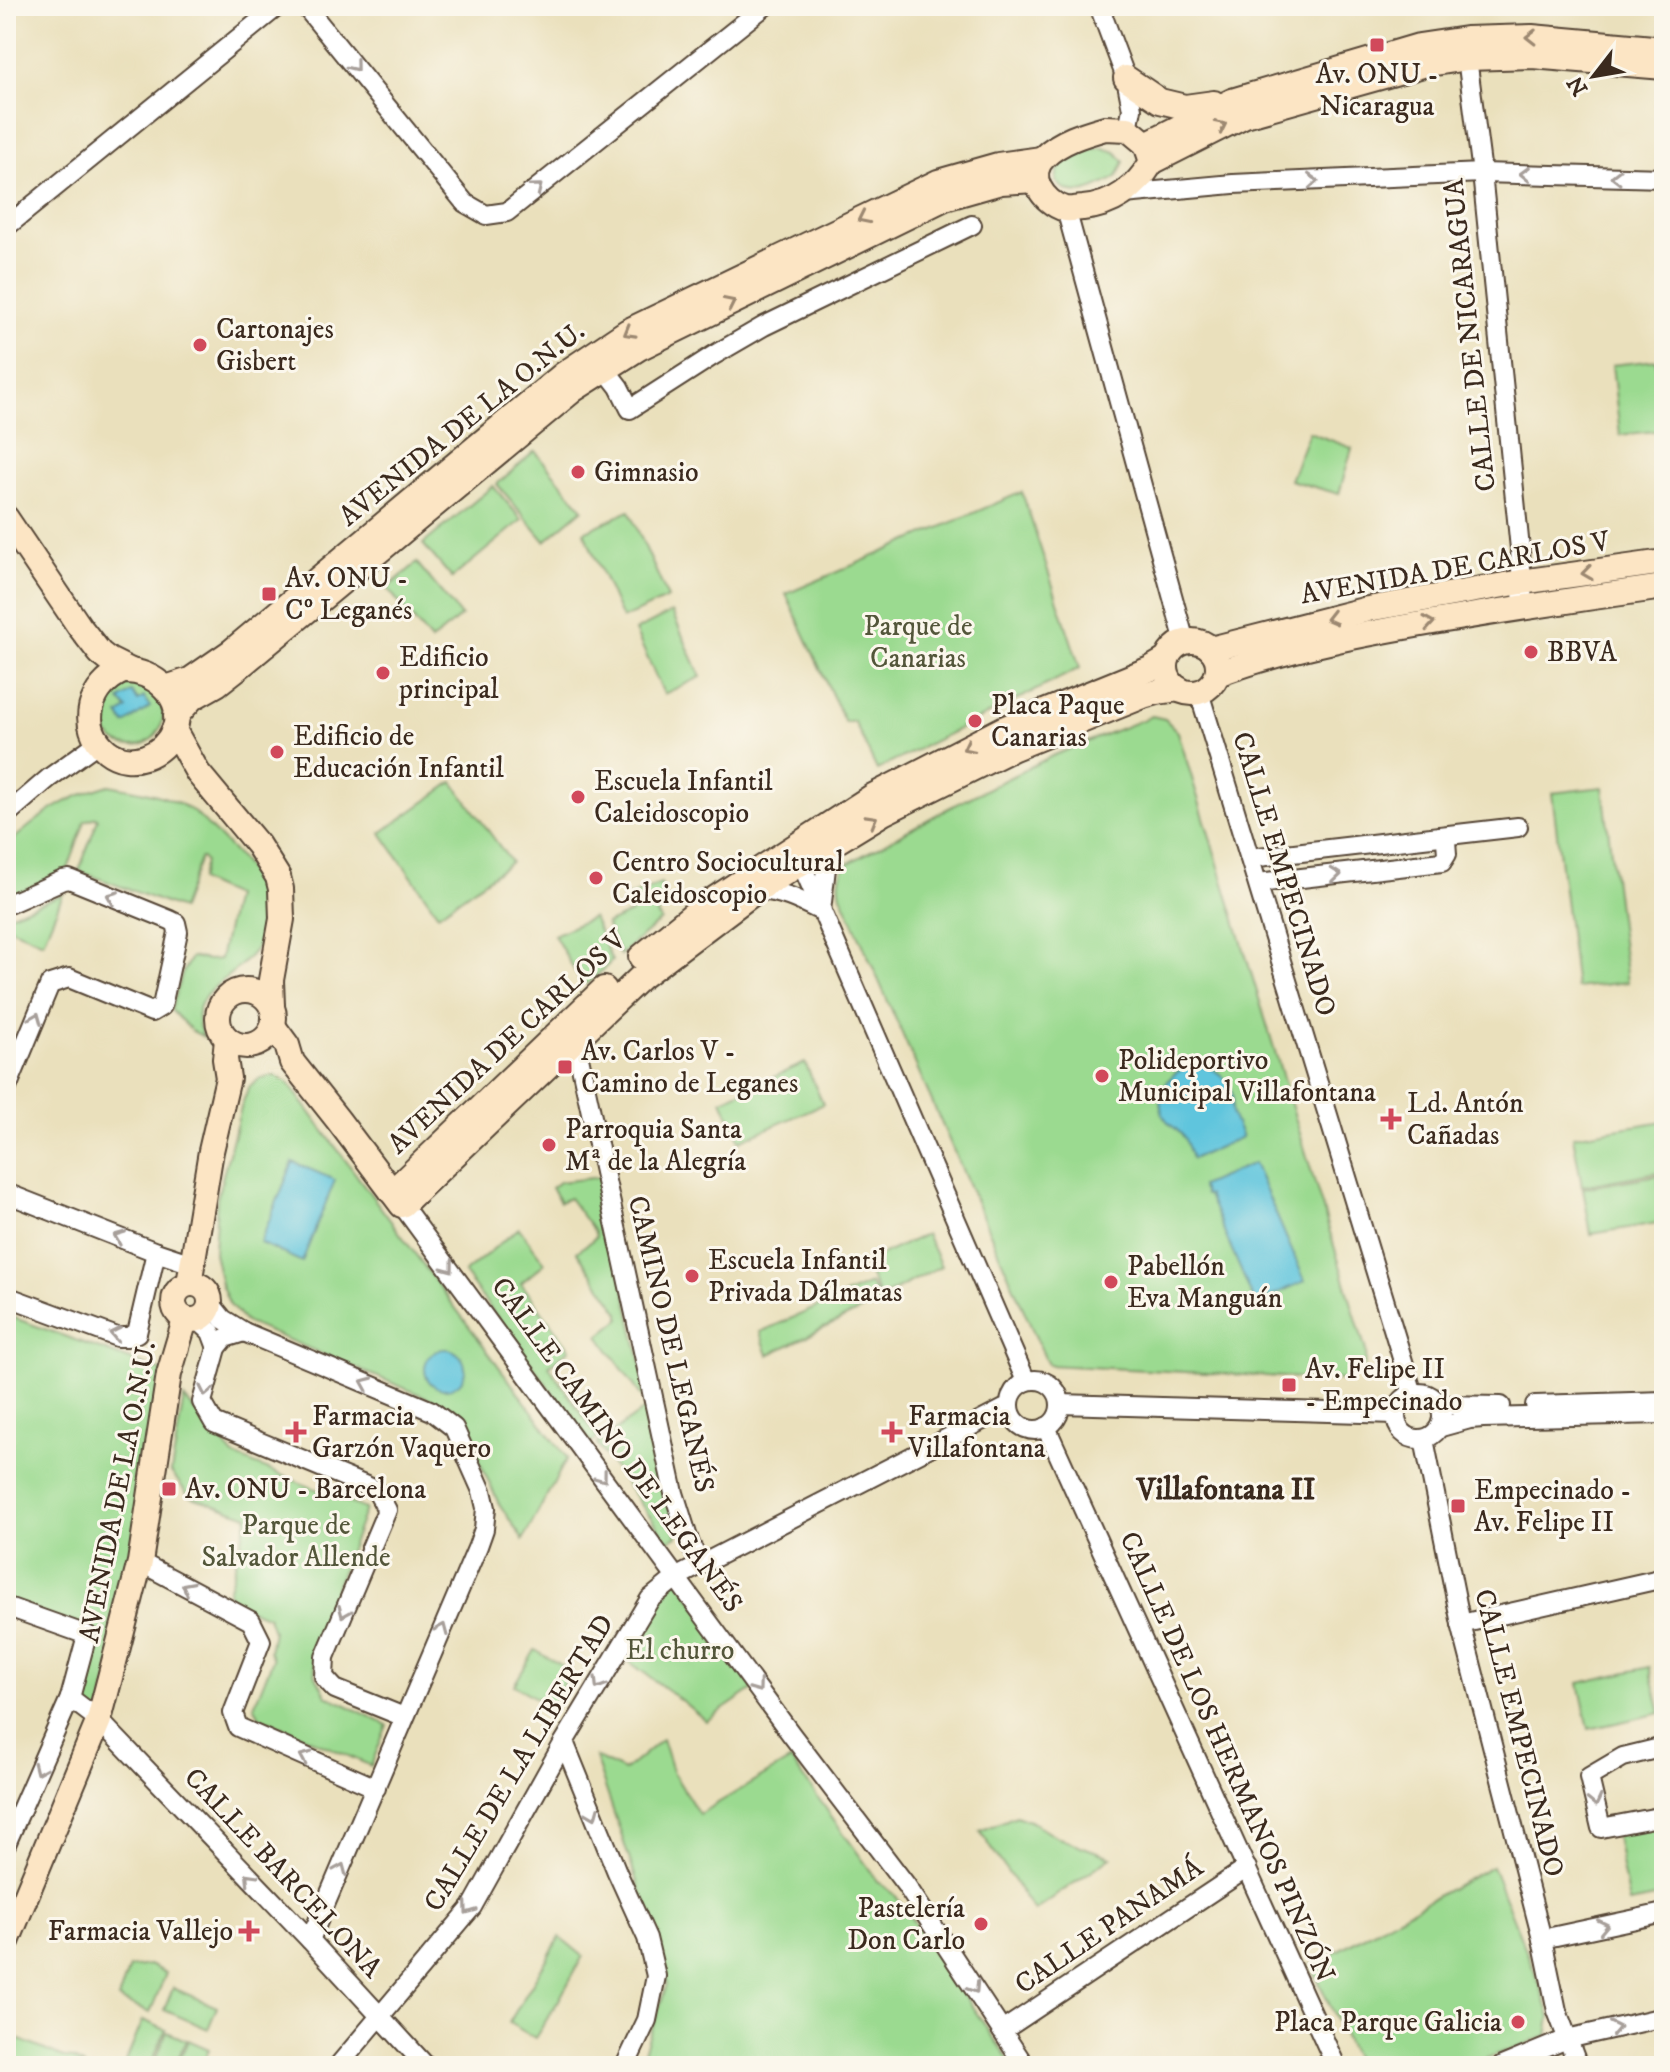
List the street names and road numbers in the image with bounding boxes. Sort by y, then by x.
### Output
street label: CALLE DE NICARAGUA [1436,176,1504,493]
street label: AVENIDA DE LA O.N.U. [332,314,592,534]
street label: AVENIDA DE CARLOS V [1298,523,1614,612]
street label: CALLE EMPECINADO [1224,728,1344,1020]
street label: AVENIDA DE CARLOS V [380,921,634,1162]
street label: CAMINO DE LEGANÉS [620,1192,722,1496]
street label: CALLE CAMINO DE LEGANÉS [484,1270,750,1620]
street label: AVENIDA DE LA O.N.U. [72,1338,164,1646]
street label: CALLE DE LOS HERMANOS PINZÓN [1111,1526,1343,1988]
street label: CALLE EMPECINADO [1466,1586,1572,1880]
street label: CALLE DE LA LIBERTAD [416,1608,622,1918]
street label: CALLE BARCELONA [176,1761,390,1986]
street label: CALLE PANAMÁ [1008,1849,1211,2002]

